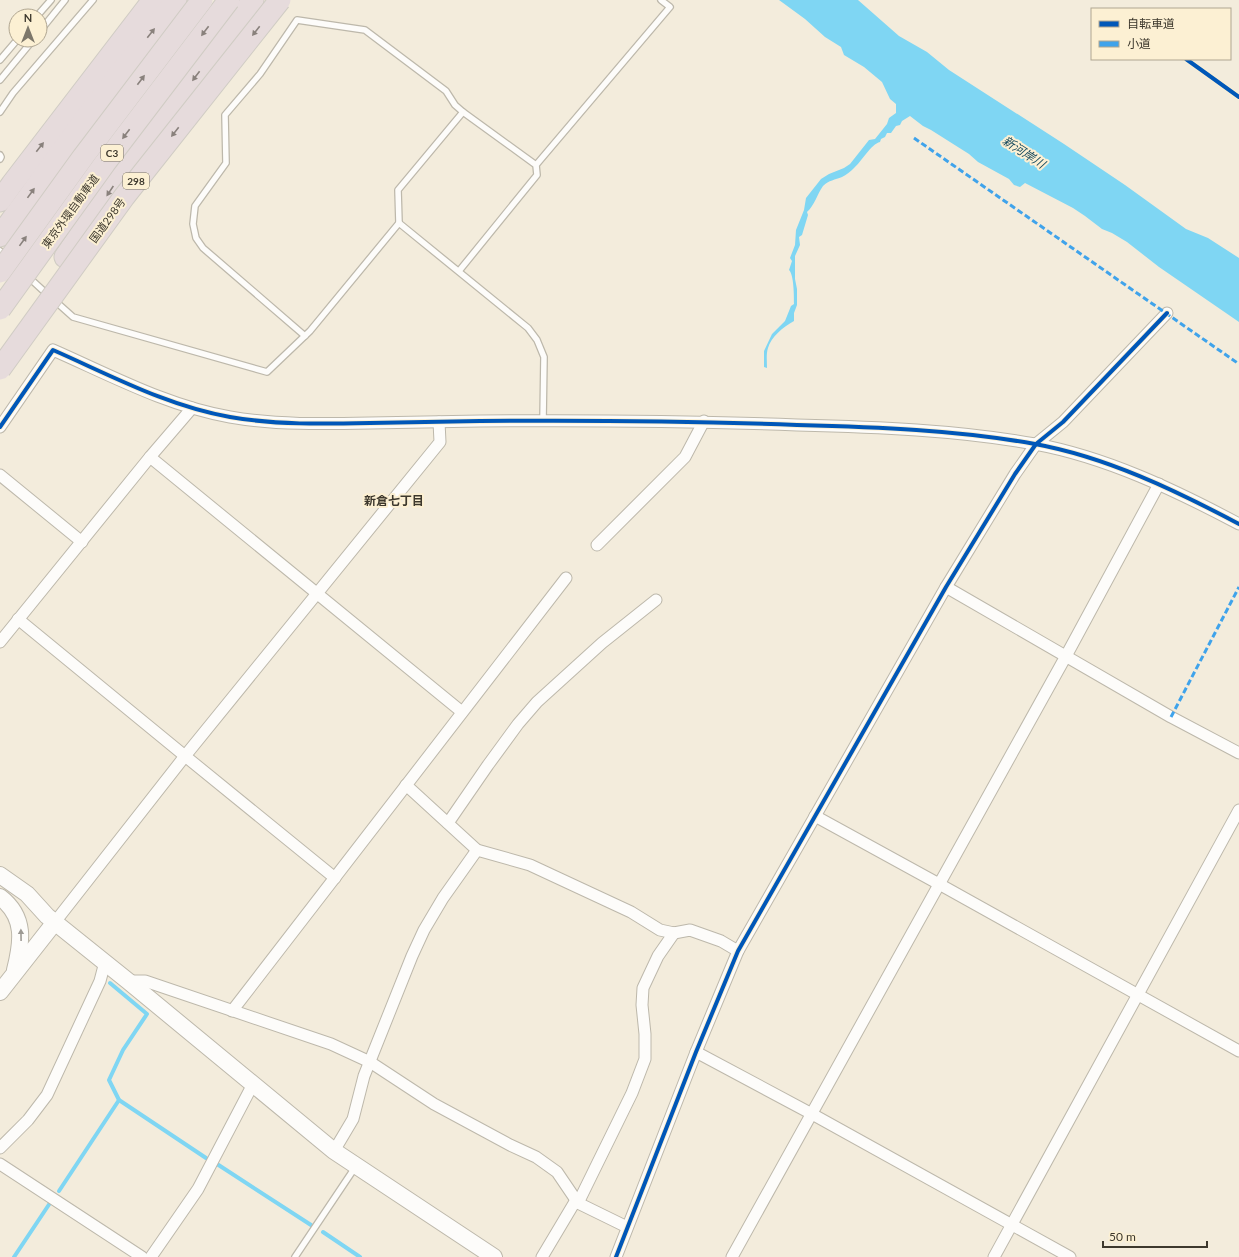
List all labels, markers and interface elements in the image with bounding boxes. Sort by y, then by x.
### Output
north arrow [8,8,48,48]
legend [1091,8,1231,60]
text: N [24,11,32,24]
text: 自転車道 [1127,16,1175,31]
one-way arrow [251,25,260,36]
one-way arrow [201,26,209,36]
one-way arrow [147,27,155,38]
text: 小道 [1127,36,1151,51]
one-way arrow [192,70,200,81]
one-way arrow [137,74,146,85]
one-way arrow [170,127,179,138]
one-way arrow [122,129,131,140]
water label: 新河岸川 [1000,133,1050,172]
one-way arrow [35,142,44,153]
road number: C3 [101,145,123,161]
street label: 東京外環自動車道 [39,172,101,250]
road number: 298 [123,173,149,189]
one-way arrow [106,186,114,196]
one-way arrow [27,187,35,198]
street label: 国道298号 [86,195,128,245]
one-way arrow [19,235,27,246]
district label: 新倉七丁目 [364,493,424,508]
one-way arrow [17,929,24,941]
scale bar [1103,1223,1207,1249]
text: 50 m [1109,1229,1136,1244]

